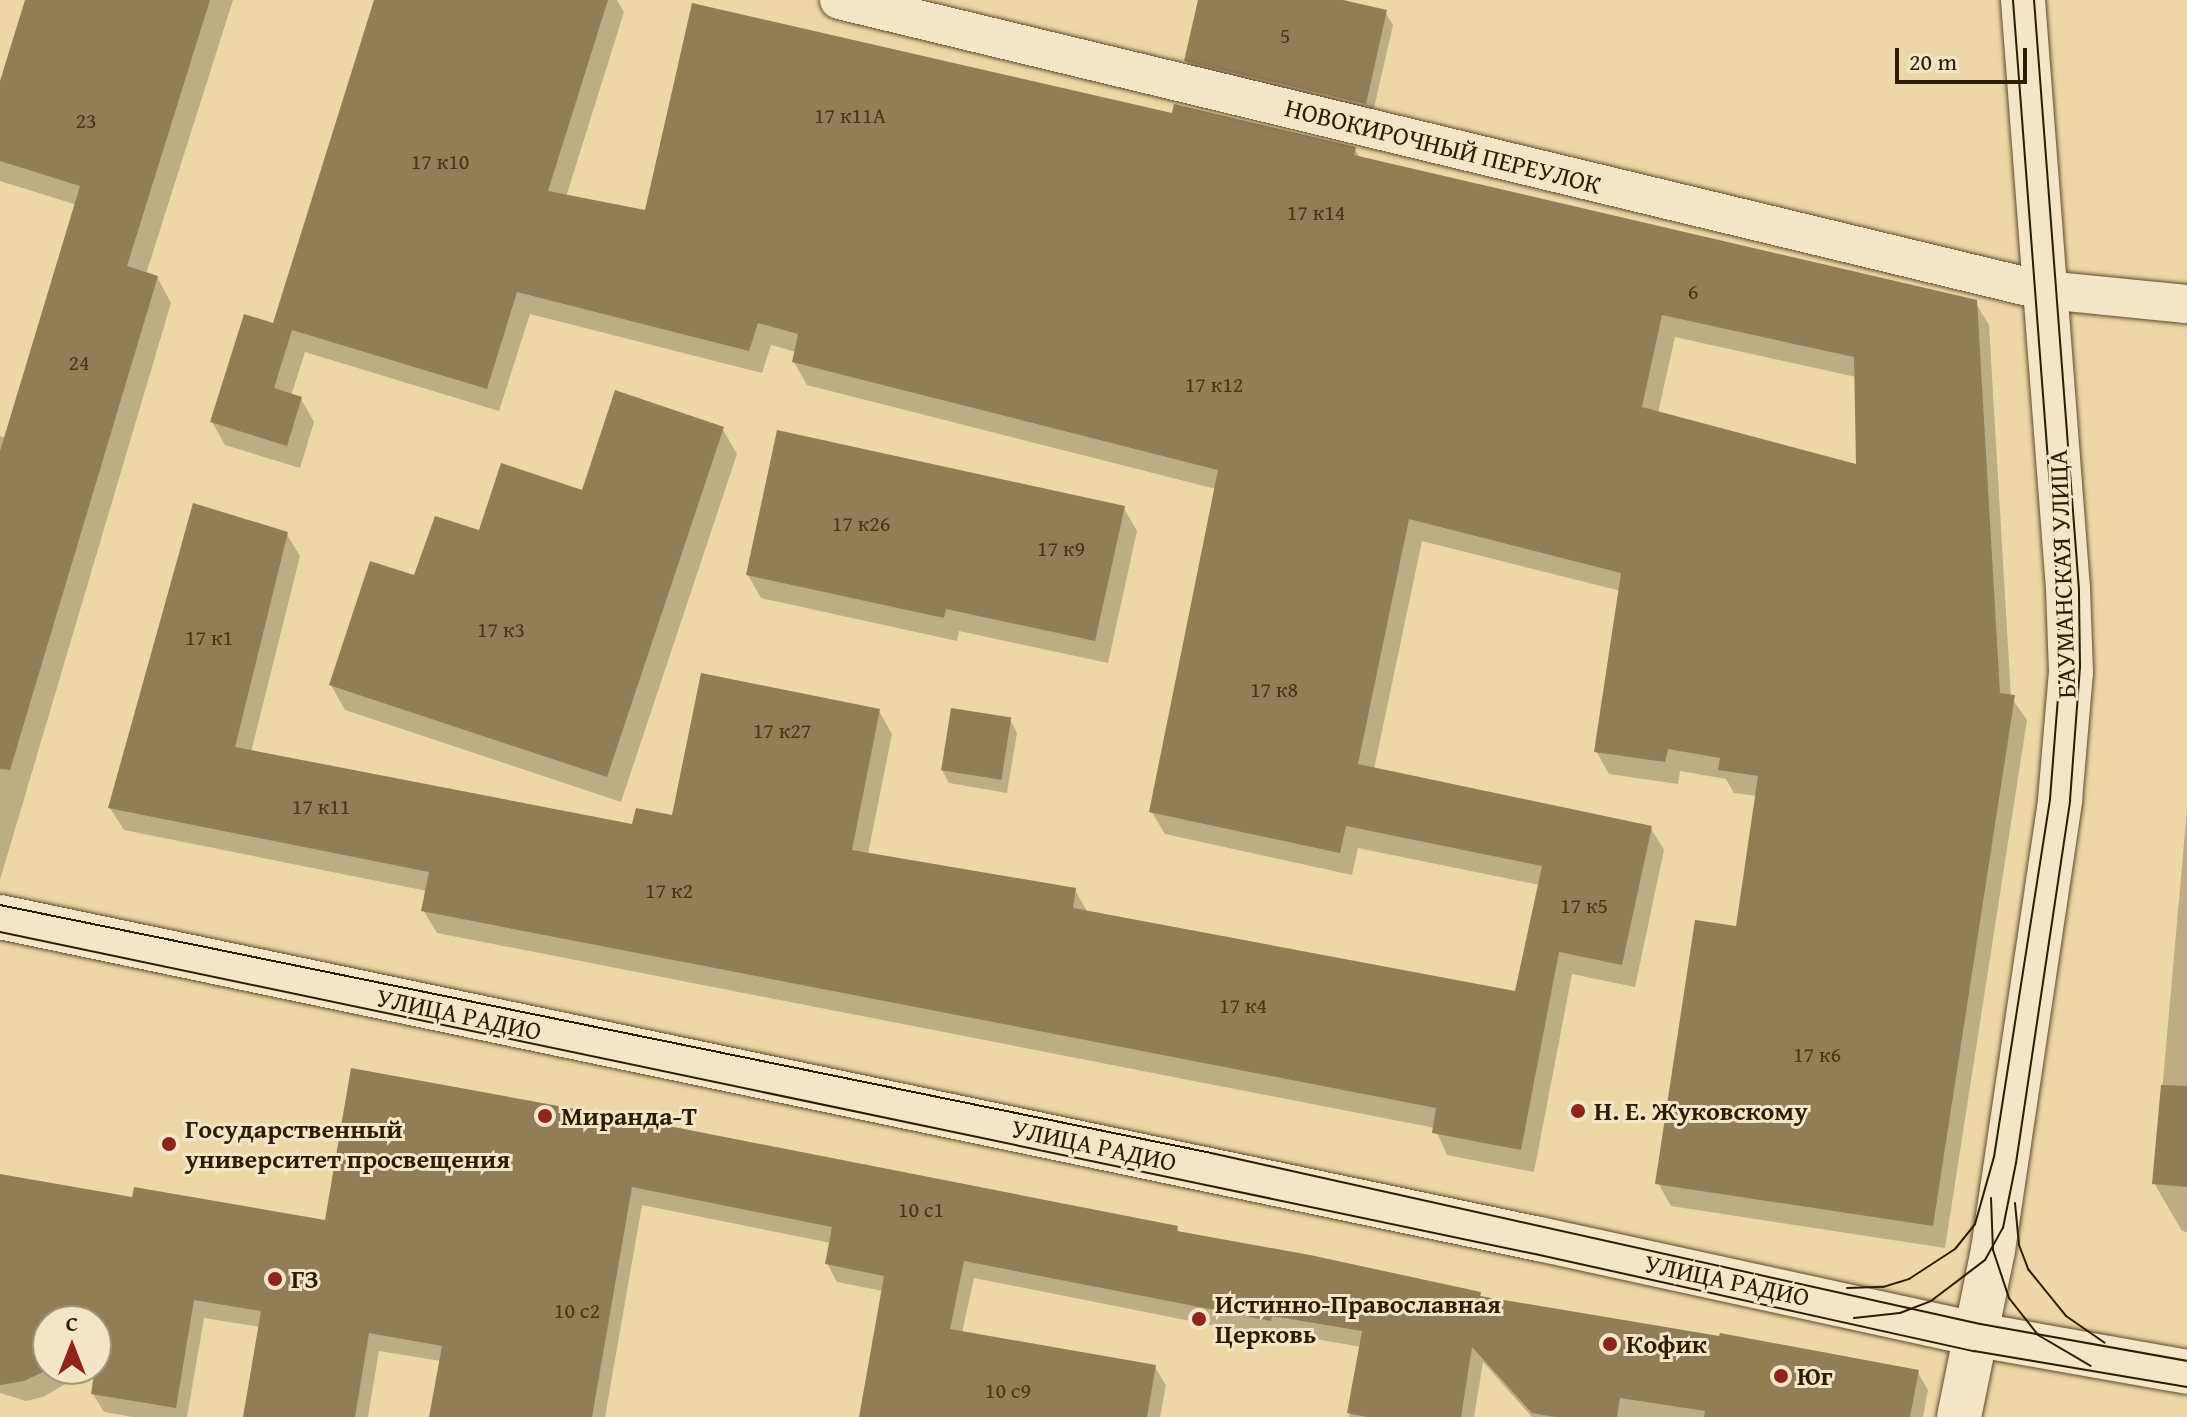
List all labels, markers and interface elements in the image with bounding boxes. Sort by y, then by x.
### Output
house number: 5 [1280,23,1290,49]
scale bar [1899,32,2031,82]
text: 20 m [1909,44,1957,79]
street label: НОВОКИРОЧНЫЙ ПЕРЕУЛОК [1282,92,1604,200]
house number: 17 к11А [814,103,886,129]
house number: 23 [75,108,97,134]
house number: 17 к10 [411,149,469,175]
house number: 17 к14 [1287,200,1345,226]
house number: 6 [1688,279,1698,305]
house number: 24 [68,350,90,376]
house number: 17 к12 [1185,372,1243,398]
street label: БАУМАНСКАЯ УЛИЦА [2042,449,2082,699]
house number: 17 к26 [832,511,890,537]
house number: 17 к9 [1037,536,1085,562]
house number: 17 к3 [477,617,525,643]
house number: 17 к1 [185,625,233,651]
house number: 17 к8 [1250,677,1298,703]
house number: 17 к27 [753,718,811,744]
house number: 17 к11 [292,794,350,820]
house number: 17 к2 [645,878,693,904]
house number: 17 к5 [1560,893,1608,919]
street label: УЛИЦА РАДИО [374,981,544,1047]
house number: 17 к4 [1219,993,1267,1019]
house number: 17 к6 [1793,1042,1841,1068]
place label: Н. Е. Жуковскому [1594,1095,1808,1127]
place label: Миранда-Т [561,1100,697,1132]
marker: Н. Е. Жуковскому [1569,1102,1587,1120]
marker: Миранда-Т [536,1107,554,1125]
street label: УЛИЦА РАДИО [1009,1112,1179,1178]
place label: Государственный университет просвещения [185,1113,510,1174]
marker: Государственный университет просвещения [160,1135,178,1153]
house number: 10 с1 [898,1197,944,1223]
street label: УЛИЦА РАДИО [1642,1247,1812,1313]
place label: ГЗ [291,1263,319,1295]
marker: ГЗ [266,1270,284,1288]
place label: Истинно-Православная Церковь [1215,1288,1501,1350]
house number: 10 с2 [554,1298,600,1324]
north arrow [32,1305,112,1385]
text: С [66,1307,78,1339]
marker: Истинно-Православная Церковь [1190,1310,1208,1328]
place label: Кофик [1626,1328,1707,1360]
marker: Кофик [1601,1335,1619,1353]
place label: Юг [1797,1360,1833,1392]
marker: Юг [1772,1367,1790,1385]
house number: 10 с9 [985,1378,1031,1404]

